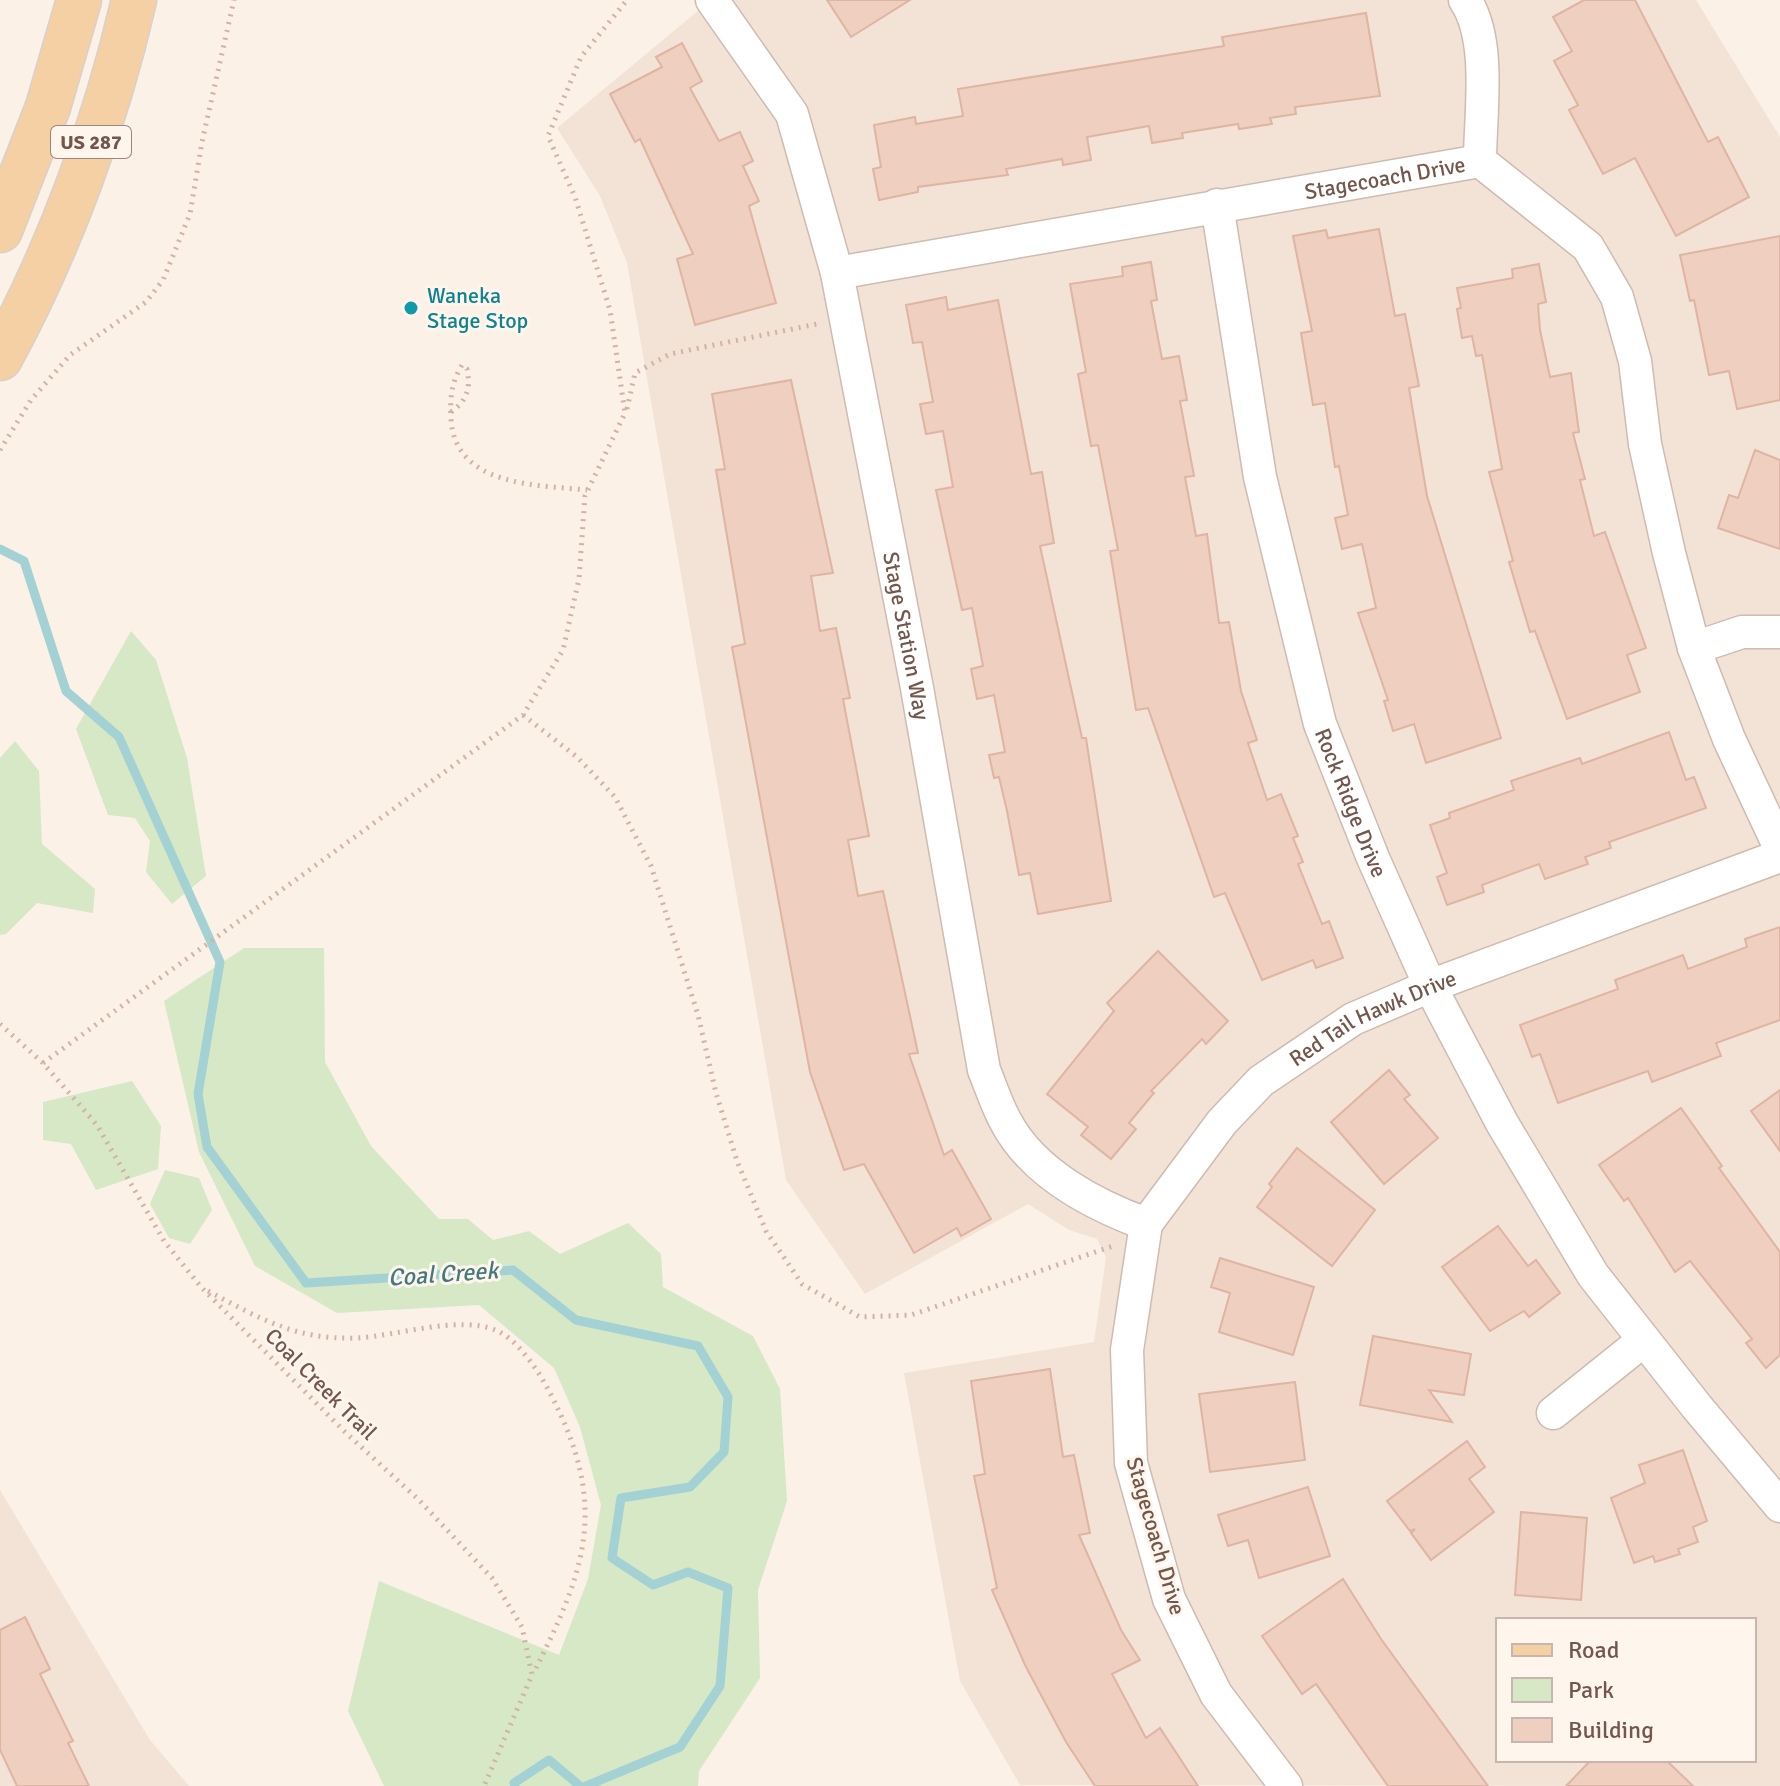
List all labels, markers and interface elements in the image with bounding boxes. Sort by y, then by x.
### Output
road number: US 287 [51,126,131,158]
street label: Stagecoach Drive [1302,150,1467,205]
place label: Waneka Stage Stop [427,282,528,334]
marker: Waneka Stage Stop [402,299,420,317]
street label: Stage Station Way [878,549,936,723]
street label: Rock Ridge Drive [1309,724,1393,881]
street label: Red Tail Hawk Drive [1284,964,1460,1072]
water label: Coal Creek [387,1255,501,1293]
street label: Coal Creek Trail [259,1322,383,1446]
street label: Stagecoach Drive [1121,1454,1191,1618]
legend [1496,1618,1756,1762]
text: Road [1568,1635,1619,1665]
text: Park [1568,1675,1614,1705]
text: Building [1568,1715,1654,1745]

